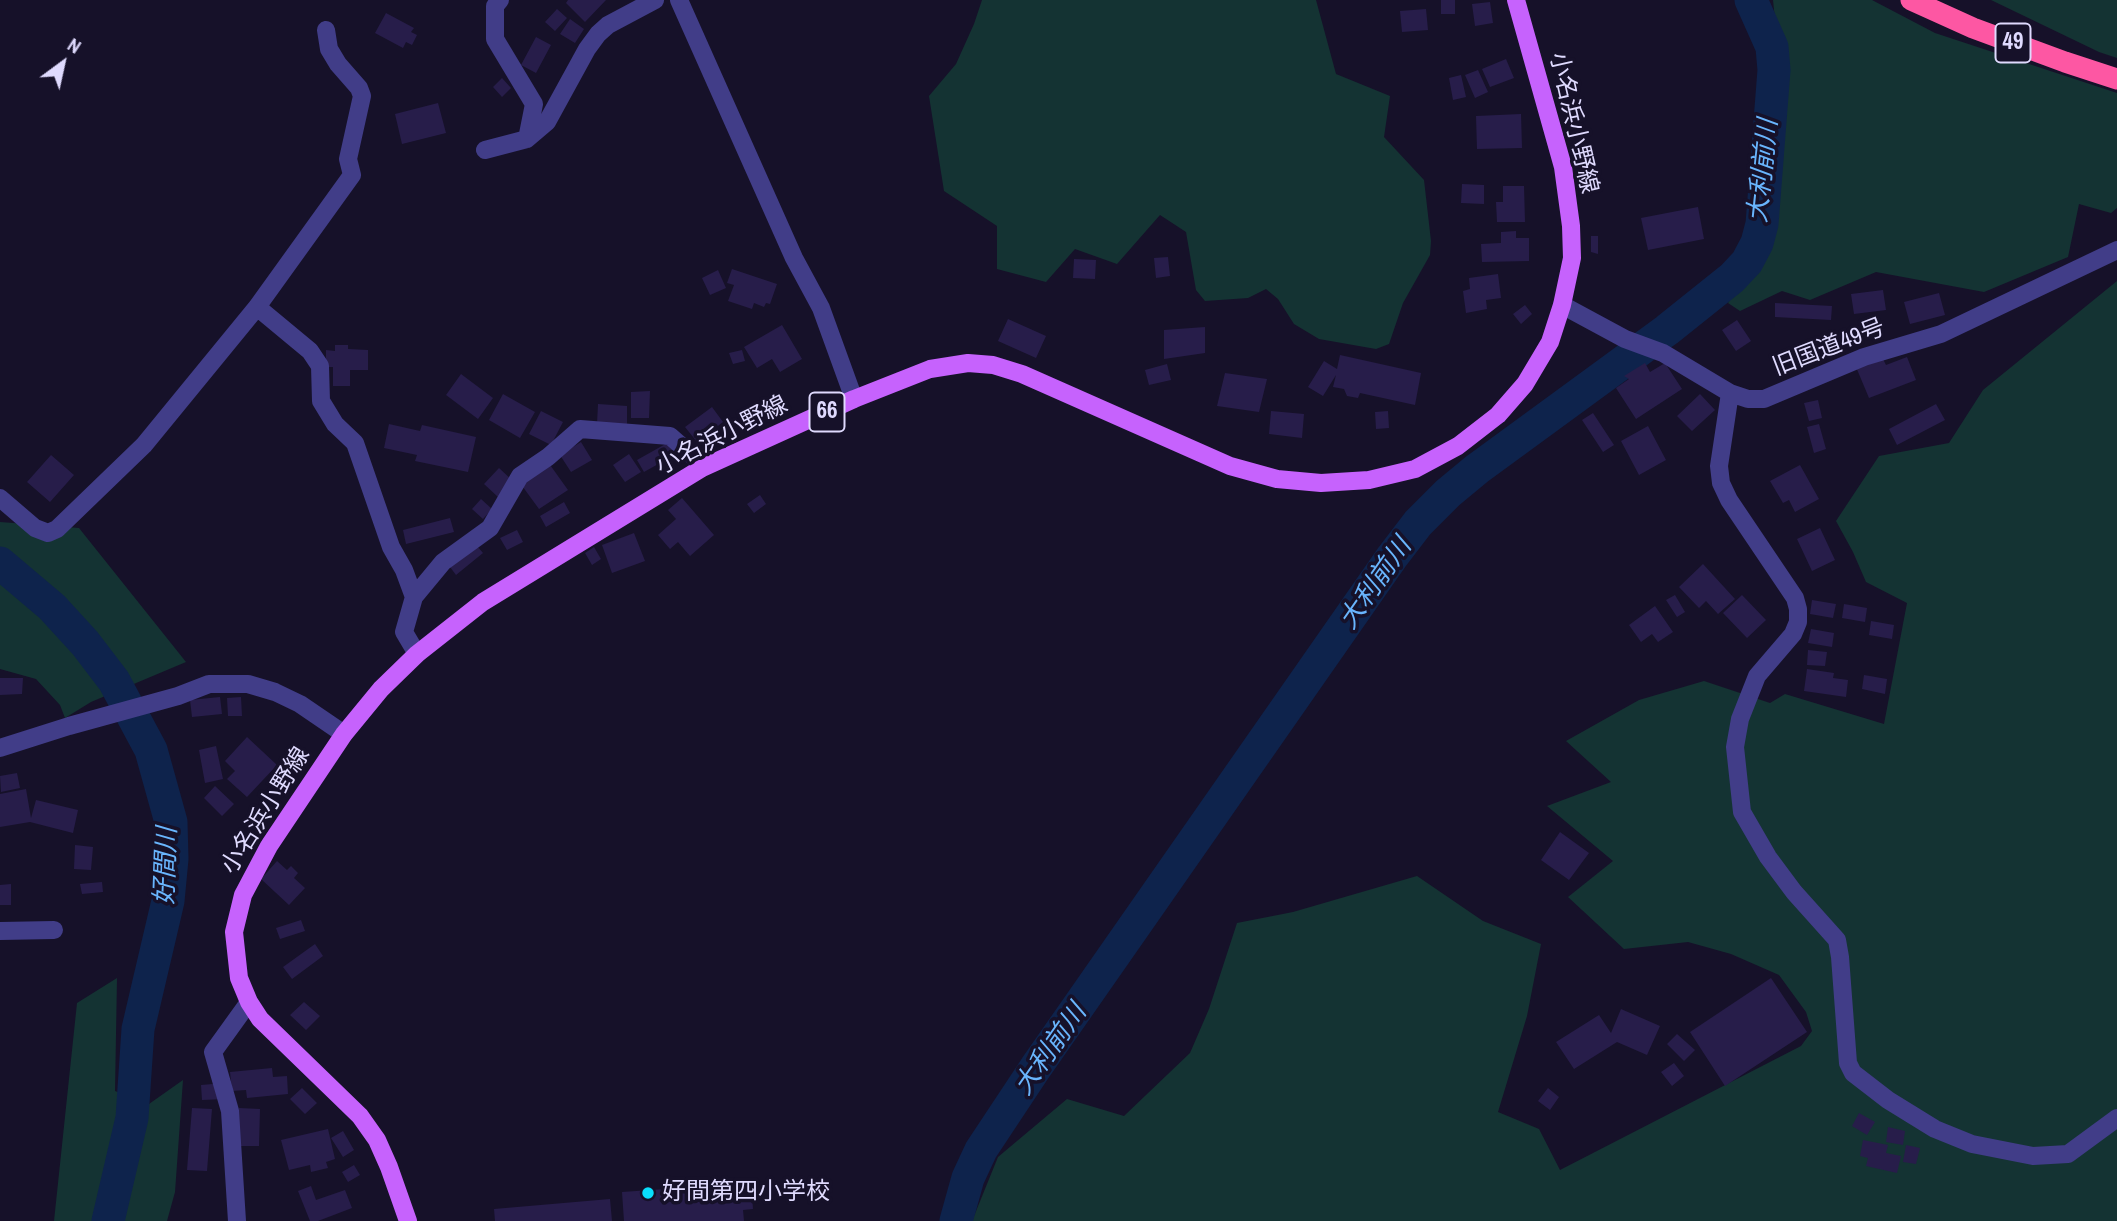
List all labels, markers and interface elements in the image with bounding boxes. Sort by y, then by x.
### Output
road number: 49 [1996,24,2030,62]
north arrow [28,28,98,98]
text: N [63,31,86,59]
street label: 小名浜小野線 [1543,50,1603,196]
water label: 大利前川 [1743,118,1785,224]
street label: 旧国道49号 [1769,313,1889,383]
street label: 小名浜小野線 [651,390,793,482]
road number: 66 [810,392,844,432]
water label: 大利前川 [1333,532,1419,636]
street label: 小名浜小野線 [216,742,316,880]
water label: 好間川 [150,826,184,906]
water label: 大利前川 [1008,998,1094,1102]
place label: 好間第四小学校 [662,1179,830,1207]
marker: 好間第四小学校 [640,1185,656,1201]

